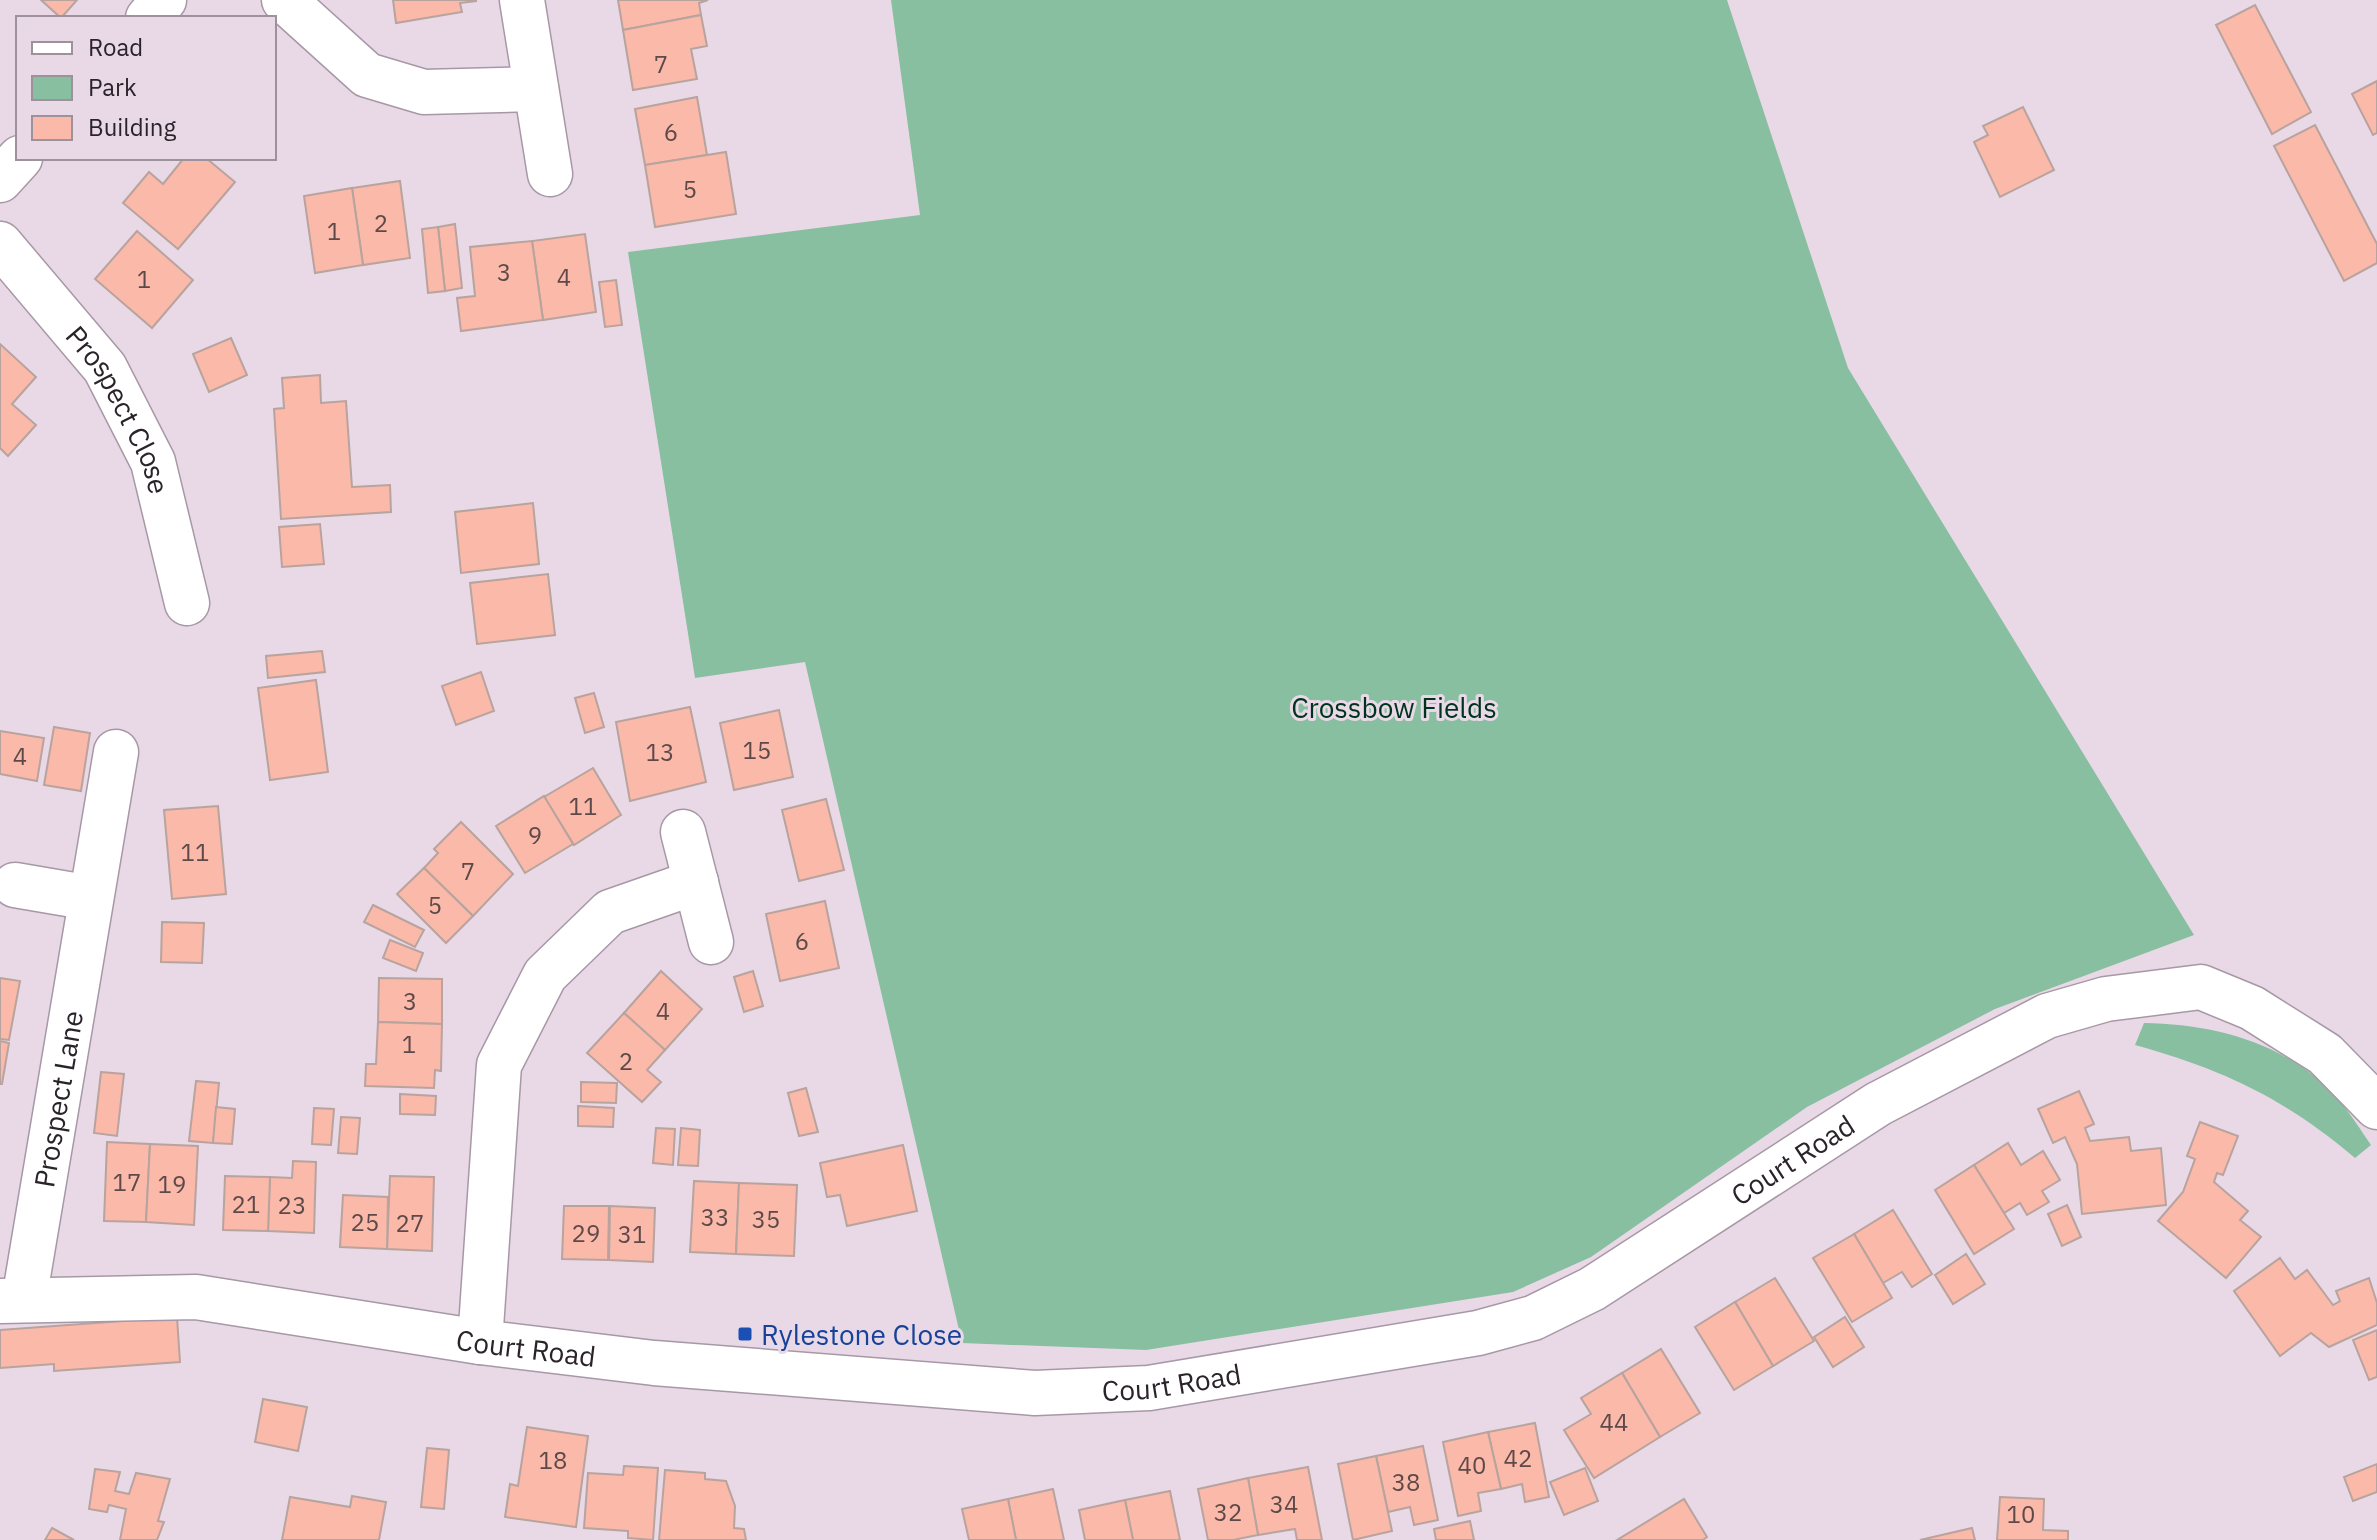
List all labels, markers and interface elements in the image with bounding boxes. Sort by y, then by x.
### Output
legend [16,16,276,160]
text: Road [88,31,143,63]
house number: 7 [654,48,668,80]
text: Park [88,71,137,103]
text: Building [88,111,176,143]
house number: 6 [664,116,678,148]
house number: 5 [683,173,697,205]
house number: 2 [374,207,388,239]
house number: 1 [327,215,341,247]
house number: 3 [497,256,511,288]
house number: 4 [557,261,571,293]
house number: 1 [137,263,151,295]
street label: Prospect Close [58,318,178,497]
park label: Crossbow Fields [1291,689,1497,726]
house number: 15 [743,734,771,766]
house number: 13 [646,736,674,768]
house number: 4 [13,740,27,772]
house number: 11 [569,790,597,822]
house number: 9 [528,819,542,851]
house number: 11 [181,836,209,868]
house number: 7 [461,855,475,887]
house number: 5 [428,889,442,921]
house number: 6 [795,925,809,957]
house number: 3 [403,985,417,1017]
house number: 4 [656,995,670,1027]
street label: Prospect Lane [25,1008,91,1190]
house number: 1 [402,1028,416,1060]
house number: 2 [619,1045,633,1077]
street label: Court Road [1723,1106,1861,1213]
house number: 17 [113,1166,141,1198]
house number: 19 [158,1168,186,1200]
house number: 21 [232,1188,260,1220]
house number: 23 [278,1189,306,1221]
house number: 33 [701,1201,729,1233]
house number: 35 [752,1203,780,1235]
house number: 25 [351,1206,379,1238]
house number: 27 [396,1207,424,1239]
house number: 29 [572,1217,600,1249]
house number: 31 [618,1218,646,1250]
place label: Rylestone Close [761,1316,962,1353]
street label: Court Road [454,1320,598,1374]
marker: Rylestone Close [736,1325,754,1343]
street label: Court Road [1101,1354,1244,1409]
house number: 44 [1600,1406,1628,1438]
house number: 42 [1504,1442,1532,1474]
house number: 18 [539,1444,567,1476]
house number: 40 [1458,1449,1486,1481]
house number: 38 [1392,1466,1420,1498]
house number: 34 [1270,1488,1298,1520]
house number: 32 [1214,1496,1242,1528]
house number: 10 [2007,1498,2035,1530]

